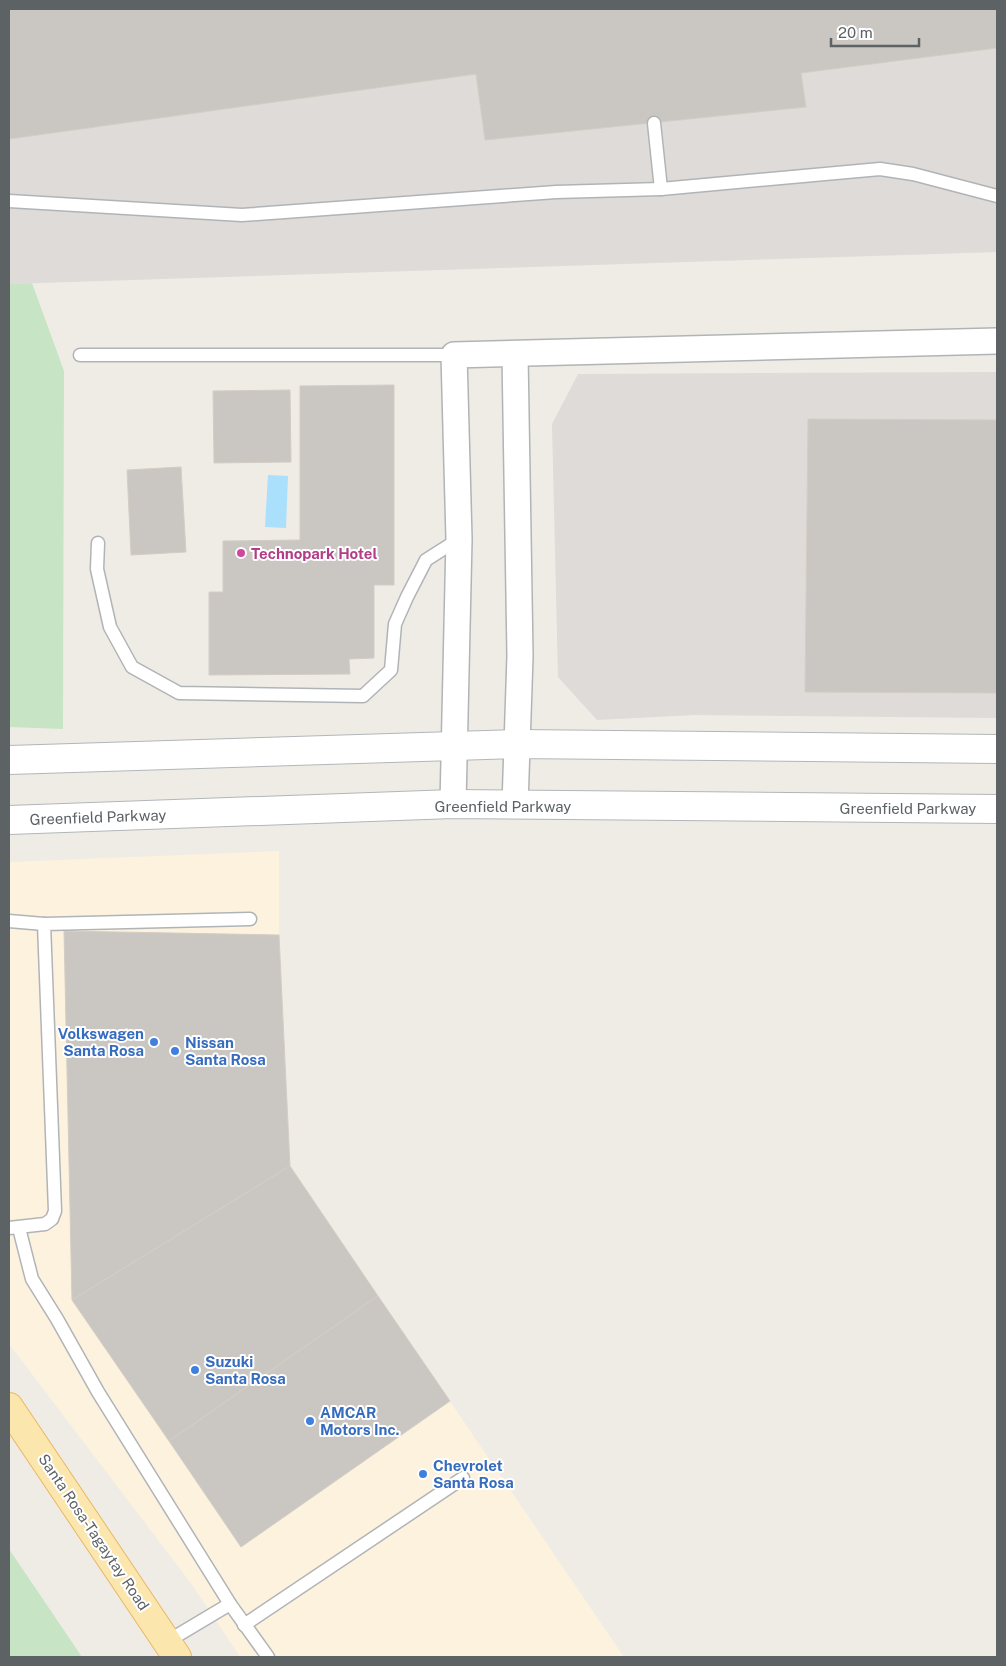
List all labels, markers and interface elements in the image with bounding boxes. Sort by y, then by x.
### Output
scale bar [831,15,918,47]
text: 20 m [838,24,873,41]
place label: Technopark Hotel [251,545,378,562]
marker: Technopark Hotel [235,547,247,559]
street label: Greenfield Parkway [435,798,571,815]
street label: Greenfield Parkway [840,800,976,817]
street label: Greenfield Parkway [29,806,167,828]
place label: Volkswagen Santa Rosa [58,1025,144,1059]
place label: Nissan Santa Rosa [185,1034,266,1068]
marker: Volkswagen Santa Rosa [148,1036,160,1048]
marker: Nissan Santa Rosa [169,1045,181,1057]
place label: Suzuki Santa Rosa [205,1353,286,1387]
marker: Suzuki Santa Rosa [189,1364,201,1376]
place label: AMCAR Motors Inc. [320,1404,400,1438]
marker: AMCAR Motors Inc. [304,1415,316,1427]
street label: Santa Rosa-Tagaytay Road [35,1451,153,1613]
place label: Chevrolet Santa Rosa [433,1457,514,1491]
marker: Chevrolet Santa Rosa [417,1468,429,1480]

